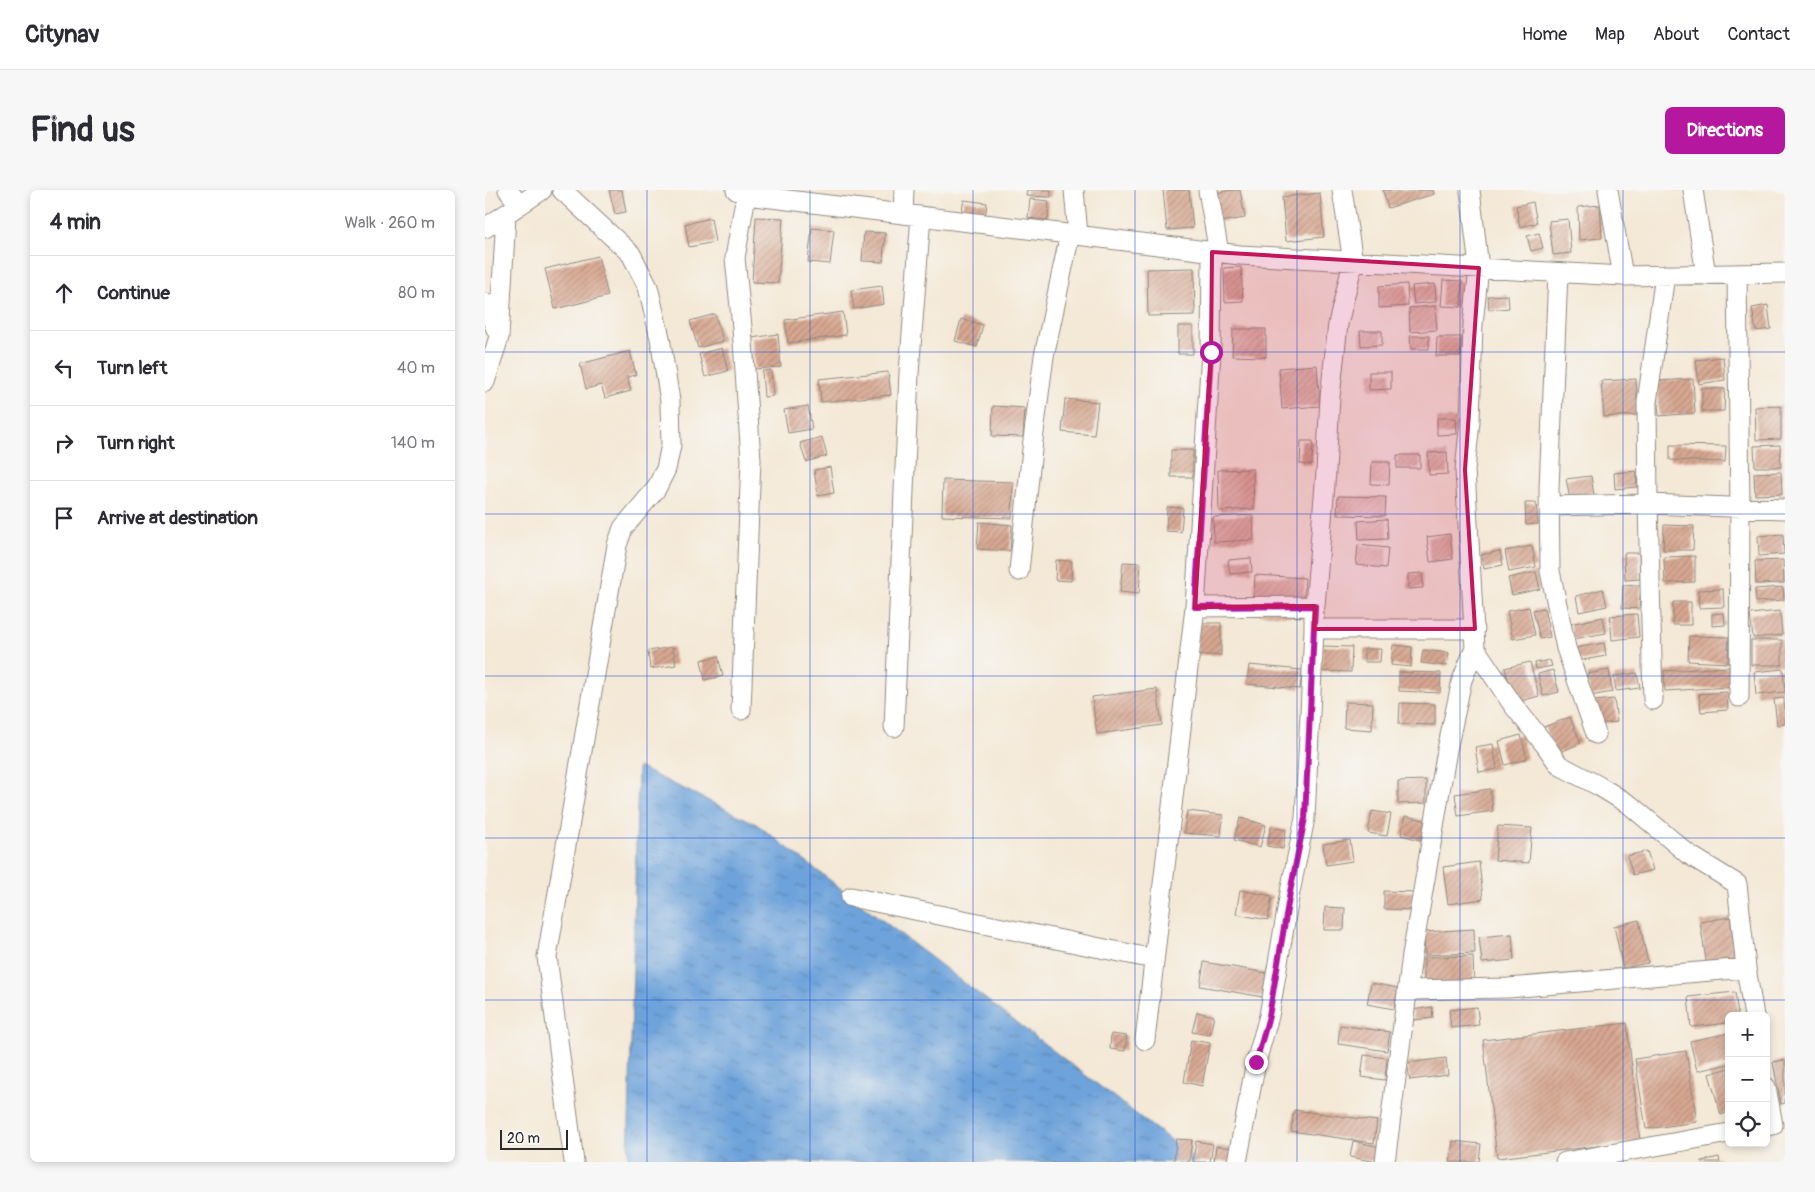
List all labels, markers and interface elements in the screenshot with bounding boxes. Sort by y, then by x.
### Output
text: Citynav [25,20,100,49]
text: Home [1522,23,1567,46]
text: Map [1595,23,1625,46]
text: About [1653,23,1699,46]
text: Contact [1727,23,1790,46]
button: Directions [1665,107,1785,154]
text: Find us [30,108,135,152]
text: 4 min [50,209,101,236]
text: Walk · 260 m [344,213,435,233]
icon: ahead [50,279,78,307]
text: Continue [97,281,170,305]
text: 80 m [398,283,435,303]
route start [1200,341,1223,364]
icon: left [50,354,78,382]
text: Turn left [97,356,167,380]
text: 40 m [397,358,435,378]
icon: right [50,429,78,457]
text: Turn right [97,431,175,455]
text: 140 m [391,433,435,453]
icon: arrive [50,504,78,532]
text: Arrive at destination [97,506,258,530]
map controls [1725,1012,1770,1147]
button: + [1725,1012,1770,1057]
route end [1245,1051,1268,1074]
button: − [1725,1057,1770,1102]
button: locate [1725,1102,1770,1147]
scale bar [500,1127,567,1150]
text: 20 m [507,1130,540,1147]

